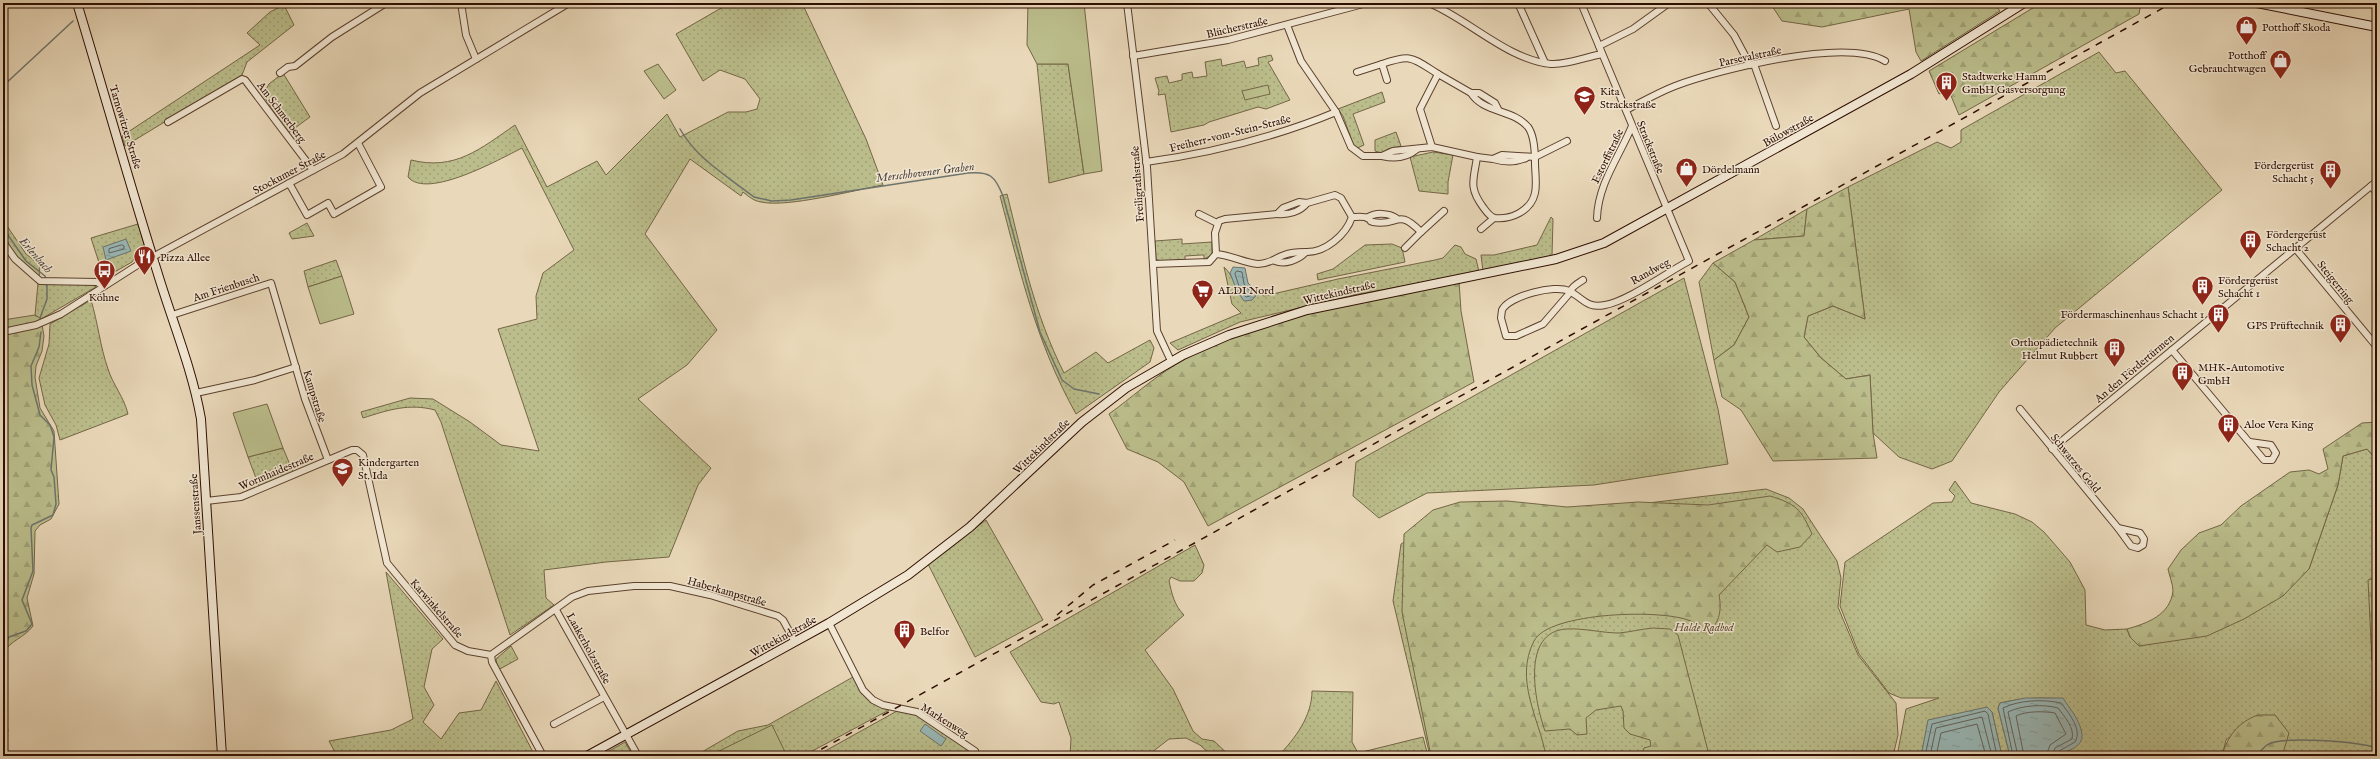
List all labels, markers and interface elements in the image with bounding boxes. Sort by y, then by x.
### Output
street label: Blücherstraße [1205,14,1269,42]
shop icon: Potthoff Skoda [2233,14,2259,47]
place label: Potthoff Skoda [2262,21,2331,35]
street label: Parsevalstraße [1718,44,1783,70]
shop icon: Potthoff Gebrauchtwagen [2268,48,2294,81]
place label: Potthoff Gebrauchtwagen [2189,49,2267,76]
building icon: Stadtwerke Hamm GmbH Gasversorgung [1934,69,1960,102]
place label: Stadtwerke Hamm GmbH Gasversorgung [1962,70,2066,97]
street label: Am Schmerberg [253,78,309,147]
street label: Tarnowitzer Straße [106,84,144,171]
school or university icon: Kita Strackstraße [1571,84,1597,117]
place label: Kita Strackstraße [1600,85,1656,112]
street label: Bülowstraße [1761,111,1816,151]
street label: Freiherr-vom-Stein-Straße [1168,112,1292,156]
street label: Strackstraße [1633,119,1667,176]
street label: Estorffstraße [1589,127,1627,186]
street label: Freiligrathstraße [1128,145,1148,223]
street label: Stockumer Straße [251,148,328,198]
shop icon: Dördelmann [1674,156,1700,189]
building icon: Fördergerüst Schacht 5 [2317,158,2343,191]
water label: Merschhovener Graben [875,159,976,186]
place label: Fördergerüst Schacht 5 [2254,159,2314,186]
place label: Dördelmann [1702,163,1760,177]
building icon: Fördergerüst Schacht 2 [2238,227,2264,260]
place label: Fördergerüst Schacht 2 [2266,228,2326,255]
water label: Erlenbach [15,233,55,277]
restaurant icon: Pizza Allee [131,244,157,277]
place label: Pizza Allee [160,251,210,265]
street label: Randweg [1628,255,1674,288]
bus stop icon: Köhne [91,258,117,291]
street label: Steigerring [2314,258,2357,308]
street label: Am Frienbusch [190,271,261,306]
building icon: Fördergerüst Schacht 1 [2189,273,2215,306]
place label: Fördergerüst Schacht 1 [2218,274,2278,301]
supermarket icon: ALDI Nord [1189,277,1215,310]
street label: Wittekindstraße [1302,278,1377,308]
place label: ALDI Nord [1217,284,1274,298]
place label: Köhne [89,291,119,305]
building icon: Fördermaschinenhaus Schacht 1 [2206,301,2232,334]
place label: Fördermaschinenhaus Schacht 1 [2060,308,2204,322]
building icon: GPS Prüftechnik [2327,312,2353,345]
place label: GPS Prüftechnik [2247,319,2324,333]
street label: An den Fördertürmen [2091,331,2177,407]
building icon: Orthopädietechnik Helmut Rubbert [2101,335,2127,368]
place label: Orthopädietechnik Helmut Rubbert [2011,336,2098,363]
building icon: MHK-Automotive GmbH [2169,360,2195,393]
place label: MHK-Automotive GmbH [2198,361,2285,388]
street label: Kampstraße [299,368,329,424]
building icon: Aloe Vera King [2215,411,2241,444]
street label: Wittekindstraße [1010,416,1073,477]
place label: Aloe Vera King [2243,418,2314,432]
street label: Schwarzes Gold [2047,431,2103,496]
street label: Wormhaidestraße [237,450,316,494]
school or university icon: Kindergarten St. Ida [330,455,356,488]
place label: Kindergarten St. Ida [358,456,419,483]
street label: Janssenstraße [187,473,205,537]
street label: Haberkampstraße [686,574,768,610]
street label: Karwinkelstraße [407,576,466,641]
street label: Laakerholzstraße [563,610,613,686]
street label: Wittekindstraße [748,613,819,661]
building icon: Belfor [892,618,918,651]
park label: Halde Radbod [1674,621,1734,635]
place label: Belfor [920,625,949,639]
street label: Markenweg [918,701,972,742]

